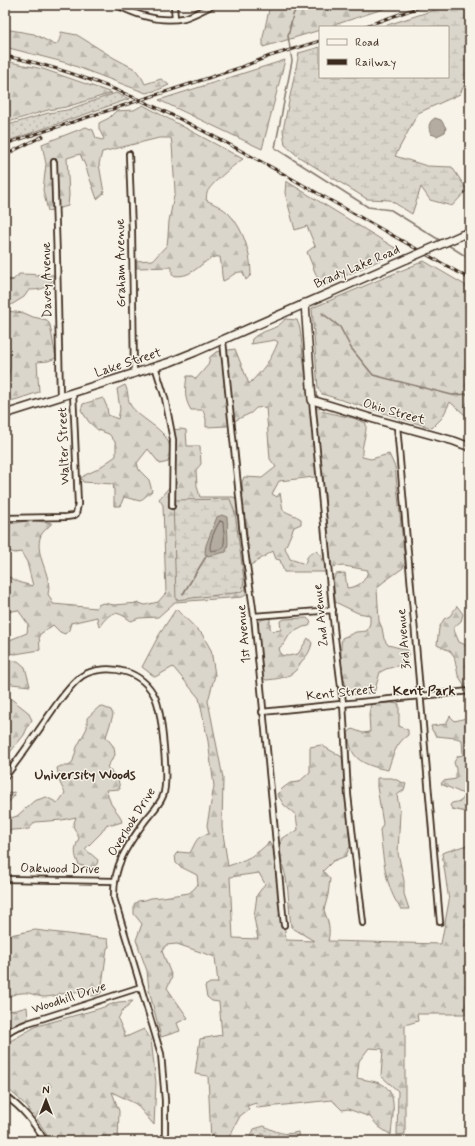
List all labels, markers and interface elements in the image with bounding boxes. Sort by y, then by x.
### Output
legend [319,26,449,78]
text: Road [355,35,379,51]
text: Railway [355,55,397,71]
street label: Graham Avenue [112,218,130,308]
street label: Brady Lake Road [311,241,403,293]
street label: Davey Avenue [38,242,56,318]
street label: Lake Street [92,344,164,382]
street label: Ohio Street [361,395,427,429]
street label: Walter Street [54,407,74,485]
street label: 2nd Avenue [309,583,333,647]
street label: 1st Avenue [233,604,255,664]
street label: 3rd Avenue [393,608,415,670]
street label: Kent Street [305,681,377,705]
district label: Kent Park [393,682,455,700]
district label: University Woods [34,766,136,784]
street label: Overlook Drive [104,784,160,860]
street label: Oakwood Drive [20,860,100,878]
street label: Woodhill Drive [30,978,109,1018]
north arrow [26,1080,66,1120]
text: N [42,1084,50,1098]

